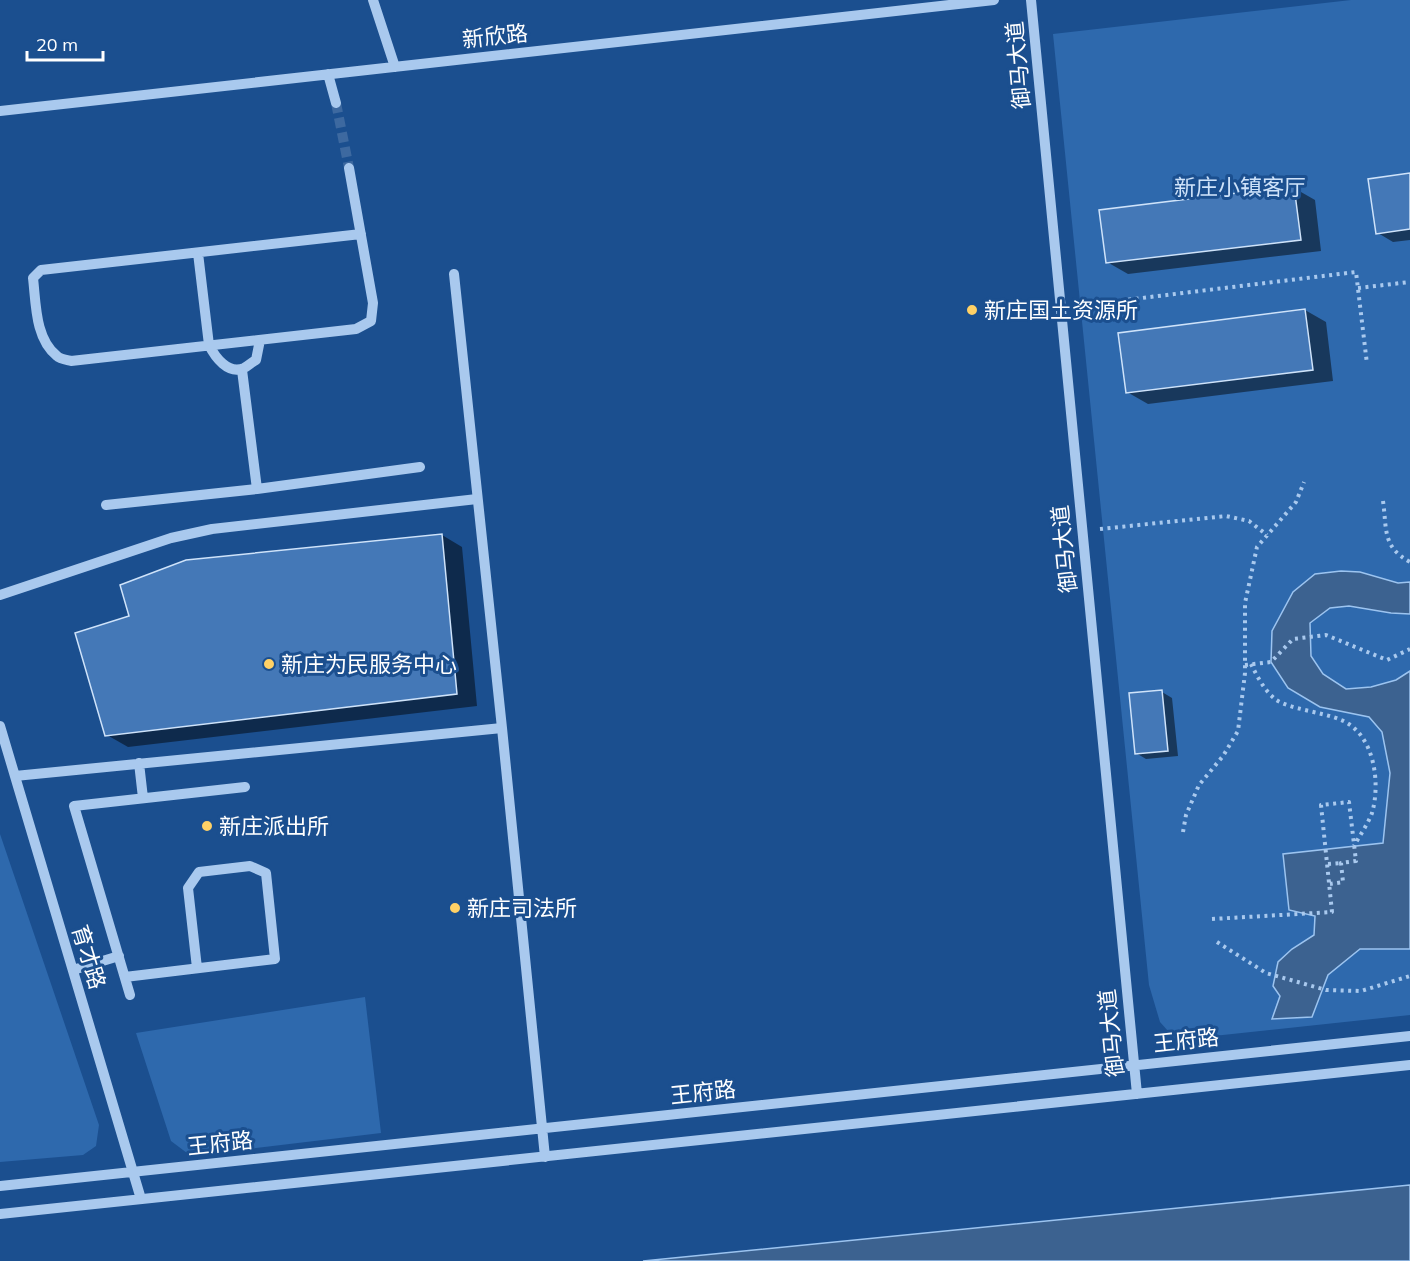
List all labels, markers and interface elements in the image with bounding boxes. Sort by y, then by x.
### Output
street label: 新欣路 [461,19,529,53]
street label: 御马大道 [1000,20,1036,110]
scale bar [27,24,104,62]
text: 20 m [36,33,78,56]
park label: 新庄小镇客厅 [1174,173,1306,201]
place label: 新庄国土资源所 [984,296,1138,324]
marker: 新庄国土资源所 [965,303,979,317]
street label: 御马大道 [1045,504,1083,594]
place label: 新庄为民服务中心 [281,650,457,678]
marker: 新庄为民服务中心 [262,657,276,671]
place label: 新庄派出所 [219,812,329,840]
marker: 新庄派出所 [200,819,214,833]
place label: 新庄司法所 [467,894,577,922]
marker: 新庄司法所 [448,901,462,915]
street label: 育才路 [66,921,112,993]
street label: 御马大道 [1092,988,1130,1078]
street label: 王府路 [1152,1023,1220,1057]
street label: 王府路 [669,1075,737,1109]
street label: 王府路 [186,1126,254,1160]

